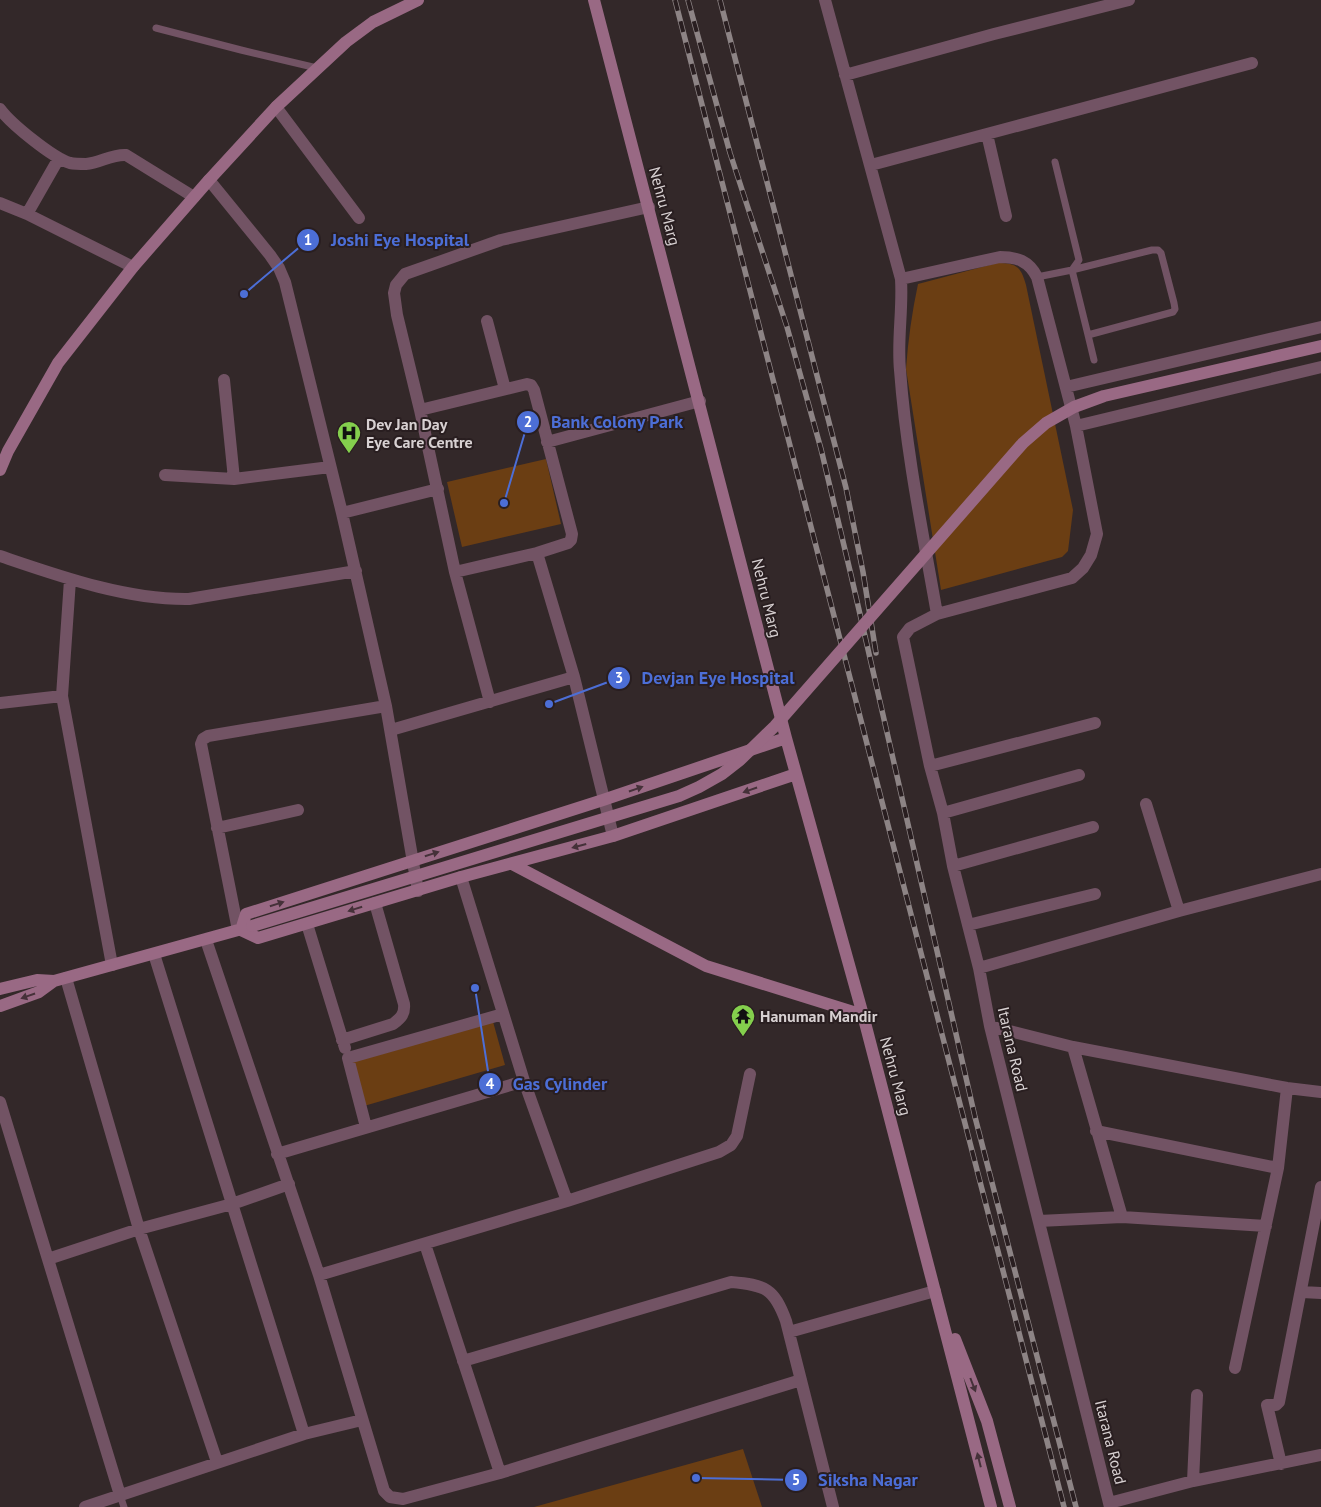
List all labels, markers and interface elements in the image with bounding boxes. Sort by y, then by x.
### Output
street label: Nehru Marg [645,164,685,248]
callout: Joshi Eye Hospital [296,223,479,256]
text: Joshi Eye Hospital [330,228,470,251]
text: 1 [304,230,312,249]
callout: Bank Colony Park [516,406,694,439]
text: Bank Colony Park [551,410,683,433]
text: 2 [524,412,532,431]
place label: Dev Jan Day Eye Care Centre [366,414,473,452]
hospital icon: Dev Jan Day Eye Care Centre [336,420,362,454]
street label: Nehru Marg [748,556,786,640]
callout: Devjan Eye Hospital [607,662,804,695]
text: Devjan Eye Hospital [642,666,795,689]
text: 3 [615,668,623,687]
one-way arrow [629,785,644,792]
one-way arrow [742,786,757,794]
one-way arrow [571,842,586,850]
one-way arrow [424,850,439,858]
one-way arrow [270,900,285,908]
one-way arrow [348,906,363,914]
one-way arrow [20,992,35,1000]
temple icon: Hanuman Mandir [730,1003,756,1037]
street label: Itarana Road [994,1005,1032,1093]
place label: Hanuman Mandir [760,1006,878,1026]
street label: Nehru Marg [876,1034,916,1118]
callout: Gas Cylinder [478,1067,618,1100]
text: Gas Cylinder [513,1072,608,1095]
text: 4 [486,1074,495,1093]
one-way arrow [970,1377,977,1392]
street label: Itarana Road [1091,1398,1131,1486]
one-way arrow [975,1452,983,1467]
callout: Siksha Nagar [783,1463,928,1496]
text: Siksha Nagar [818,1468,919,1491]
text: 5 [792,1470,800,1489]

